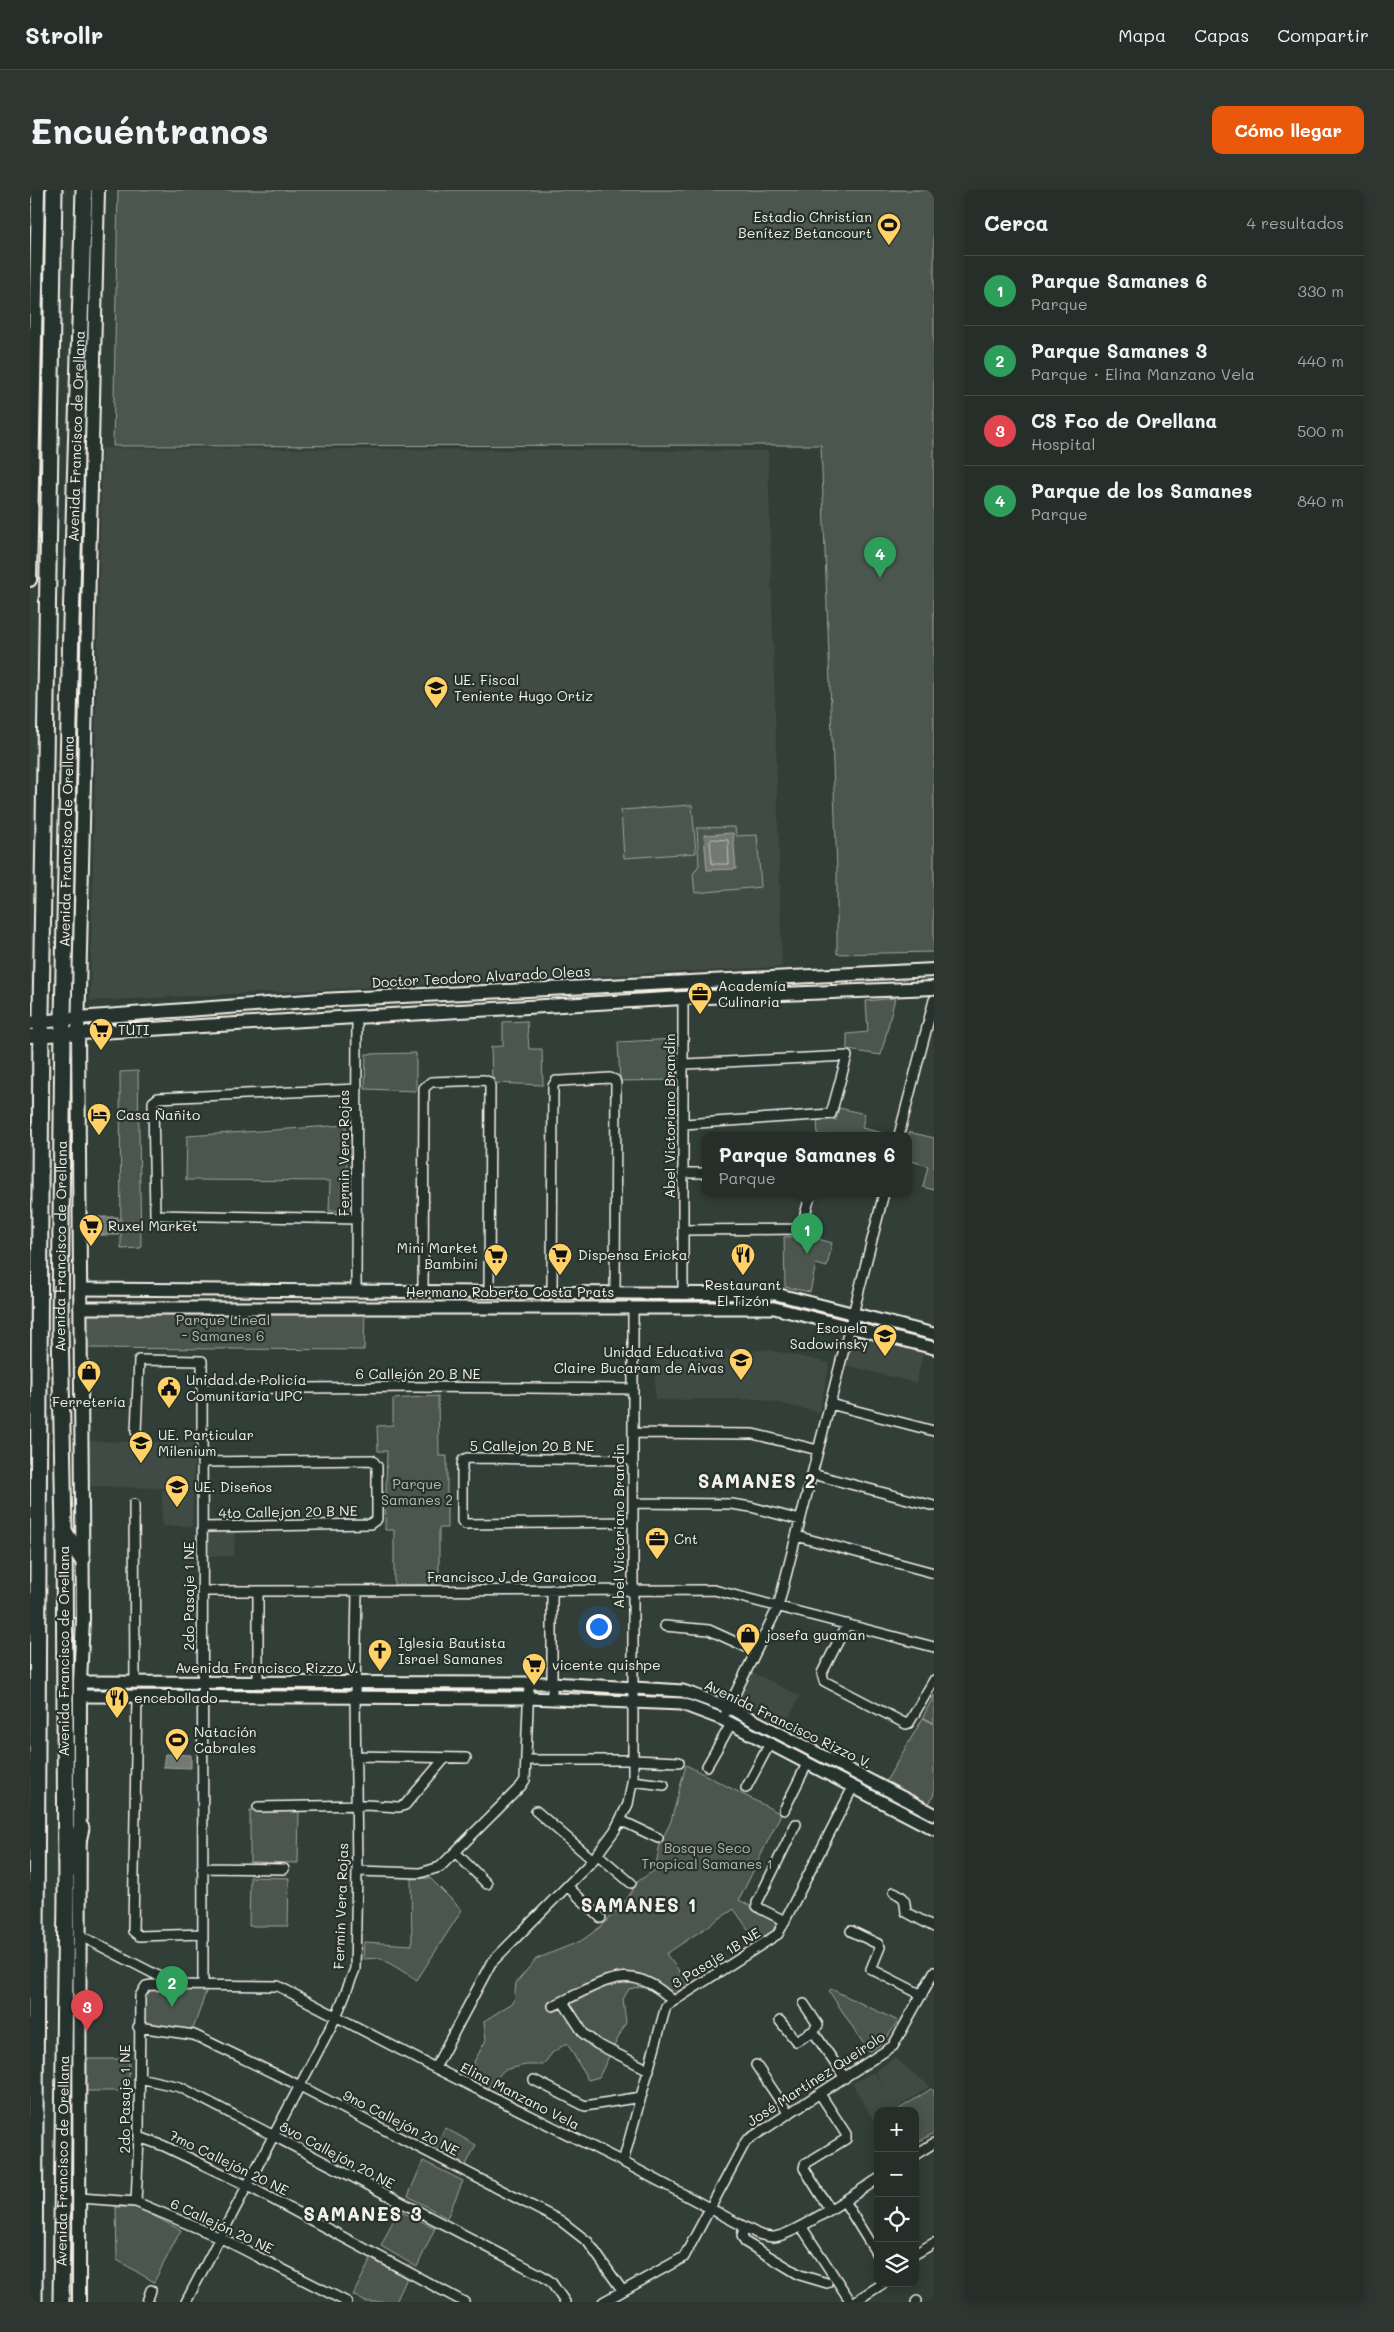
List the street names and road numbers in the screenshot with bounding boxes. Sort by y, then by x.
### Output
street label: Avenida Francisco de Orellana [63,330,89,542]
street label: Avenida Francisco de Orellana [54,735,78,947]
street label: Doctor Teodoro Alvarado Oleas [371,961,591,992]
street label: Abel Victoriano Brandin [660,1034,679,1198]
street label: Fermin Vera Rojas [334,1090,353,1216]
street label: Avenida Francisco de Orellana [50,1140,71,1352]
street label: Hermano Roberto Costa Prats [406,1282,614,1301]
street label: 6 Callejón 20 B NE [355,1364,481,1383]
street label: 5 Callejon 20 B NE [470,1436,594,1455]
street label: Abel Victoriano Brandin [609,1444,628,1608]
street label: 4to Callejon 20 B NE [218,1501,358,1522]
street label: 2do Pasaje 1 NE [179,1541,198,1651]
street label: Avenida Francisco de Orellana [54,1545,73,1757]
street label: Francisco J de Garaicoa [427,1567,597,1586]
street label: Avenida Francisco Rizzo V. [175,1658,359,1677]
street label: Avenida Francisco Rizzo V. [702,1675,875,1772]
street label: Fermin Vera Rojas [329,1842,352,1970]
street label: 3 Pasaje 1B NE [668,1923,764,1992]
street label: José Martínez Queirolo [743,2027,888,2130]
street label: 2do Pasaje 1 NE [115,2044,134,2154]
street label: Avenida Francisco de Orellana [51,2055,73,2267]
street label: Elina Manzano Vela [457,2057,583,2134]
street label: 9no Callejón 20 NE [340,2085,462,2160]
street label: 8vo Callejón 20 NE [276,2116,398,2193]
street label: 7mo Callejón 20 NE [166,2125,292,2200]
street label: 6 Callejón 20 NE [167,2193,277,2258]

